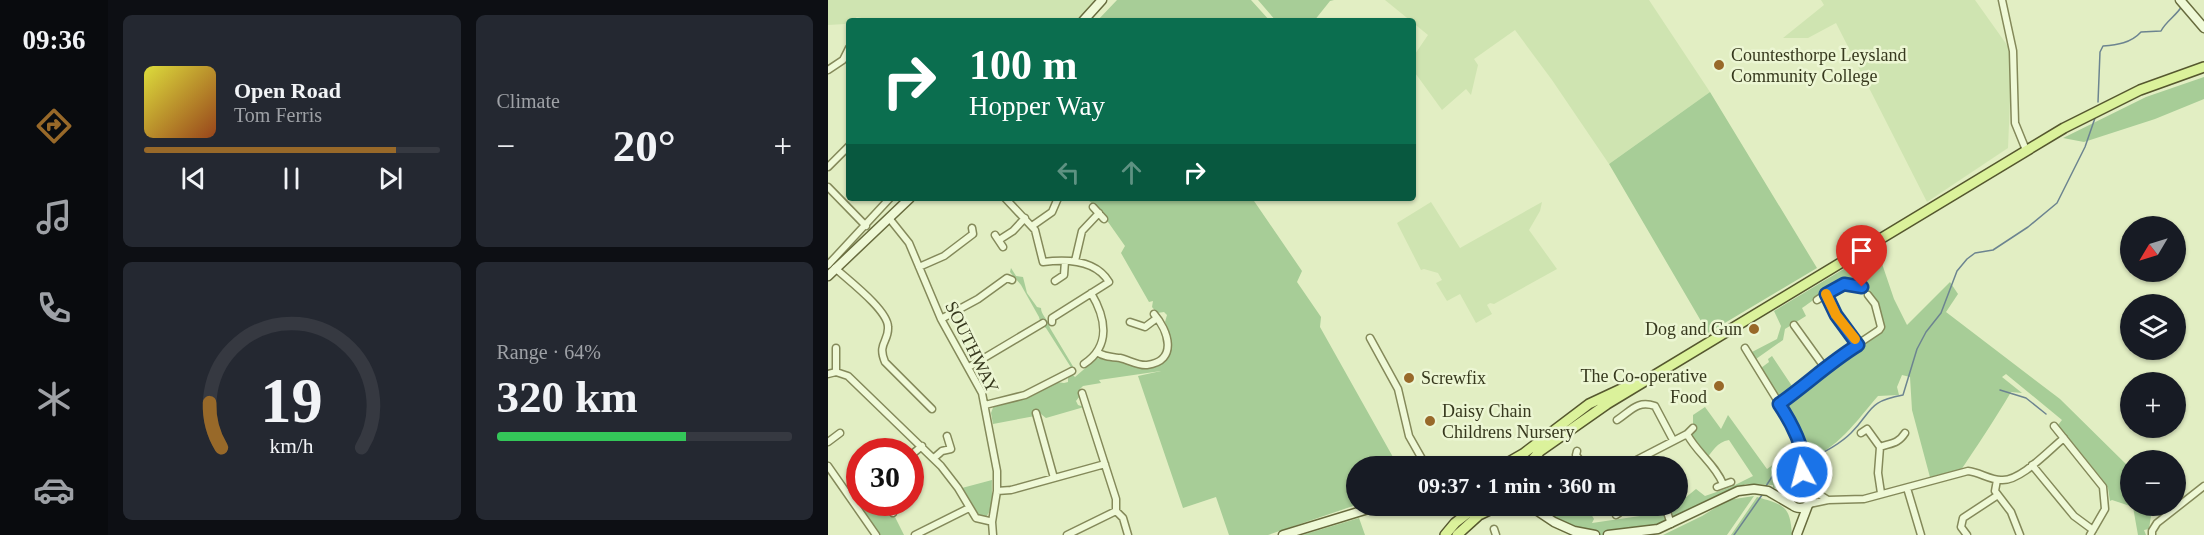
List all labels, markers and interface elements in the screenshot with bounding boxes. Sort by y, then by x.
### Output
text: 09:36 [23,25,86,55]
icon: right [870,42,948,120]
text: 100 m [969,42,1078,88]
place label: Countesthorpe Leysland Community College [1731,45,1906,86]
marker: Countesthorpe Leysland Community College [1712,58,1726,72]
text: Open Road [234,78,341,103]
text: Climate [497,90,560,112]
text: Hopper Way [969,91,1105,121]
text: Tom Ferris [234,104,322,126]
icon: directions [33,105,75,147]
text: 20° [613,121,676,171]
text: − [497,128,515,164]
text: + [773,128,792,164]
icon: left [1052,156,1085,189]
icon: ahead [1115,156,1148,189]
icon: right [1178,156,1211,189]
icon: previous [177,162,210,195]
icon: pause [275,162,308,195]
icon: next [374,162,407,195]
icon: music [33,196,75,238]
north arrow [2120,216,2186,282]
map controls [2120,216,2186,516]
pin [1836,225,1887,287]
icon: arrive [1845,234,1878,267]
icon: phone [33,287,75,329]
button: layers [2120,294,2186,360]
street label: SOUTHWAY [941,298,1003,396]
place label: Dog and Gun [1645,319,1742,339]
marker: Dog and Gun [1747,322,1761,336]
text: Range · 64% [497,341,601,363]
text: 19 [261,366,323,435]
place label: The Co-operative Food [1581,366,1707,407]
place label: Screwfix [1421,368,1486,388]
marker: Screwfix [1402,371,1416,385]
text: 320 km [497,372,638,422]
button: + [2120,372,2186,438]
icon: climate [33,378,75,420]
marker: The Co-operative Food [1712,379,1726,393]
place label: Daisy Chain Childrens Nursery [1442,401,1574,442]
marker: Daisy Chain Childrens Nursery [1423,414,1437,428]
text: km/h [270,434,314,458]
speed limit sign: 30 [846,438,924,516]
position arrow [1770,440,1834,504]
button: − [2120,450,2186,516]
icon: car [33,469,75,511]
text: 09:37 · 1 min · 360 m [1418,473,1616,498]

